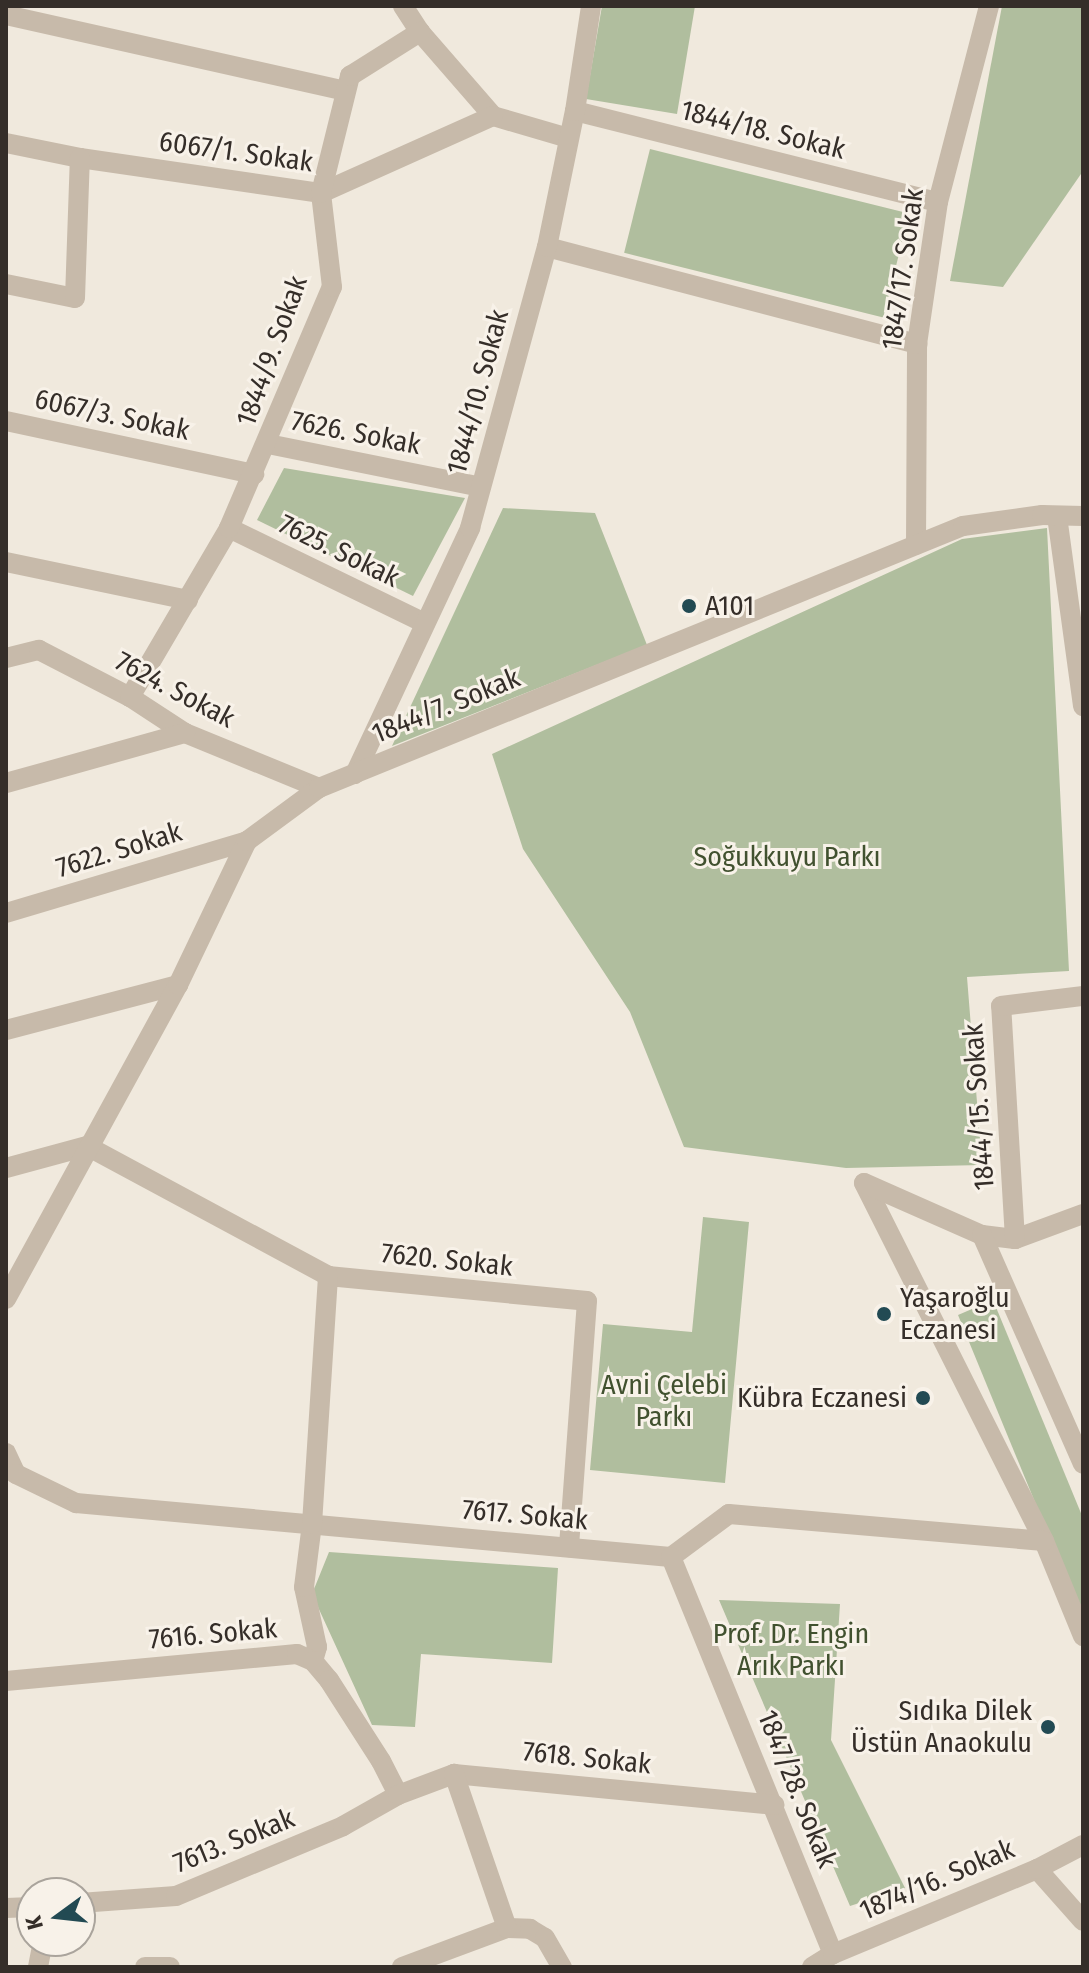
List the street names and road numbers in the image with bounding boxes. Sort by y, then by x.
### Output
street label: 1844/18. Sokak [677,93,849,167]
street label: 6067/1. Sokak [157,125,315,179]
street label: 1847/17. Sokak [875,186,931,352]
street label: 1844/9. Sokak [229,271,315,431]
street label: 1844/10. Sokak [440,306,516,478]
street label: 6067/3. Sokak [32,382,192,448]
street label: 7626. Sokak [288,404,424,462]
street label: 7625. Sokak [273,507,405,595]
street label: 7624. Sokak [110,645,240,735]
street label: 1844/7. Sokak [367,661,525,751]
street label: 7622. Sokak [52,815,186,885]
street label: 1844/15. Sokak [956,1022,1002,1192]
street label: 7620. Sokak [380,1236,514,1284]
street label: 7617. Sokak [461,1493,589,1537]
street label: 7616. Sokak [147,1612,279,1656]
street label: 1847/28. Sokak [750,1705,844,1873]
street label: 7618. Sokak [521,1735,653,1781]
street label: 7613. Sokak [169,1802,299,1880]
street label: 1874/16. Sokak [855,1832,1019,1928]

